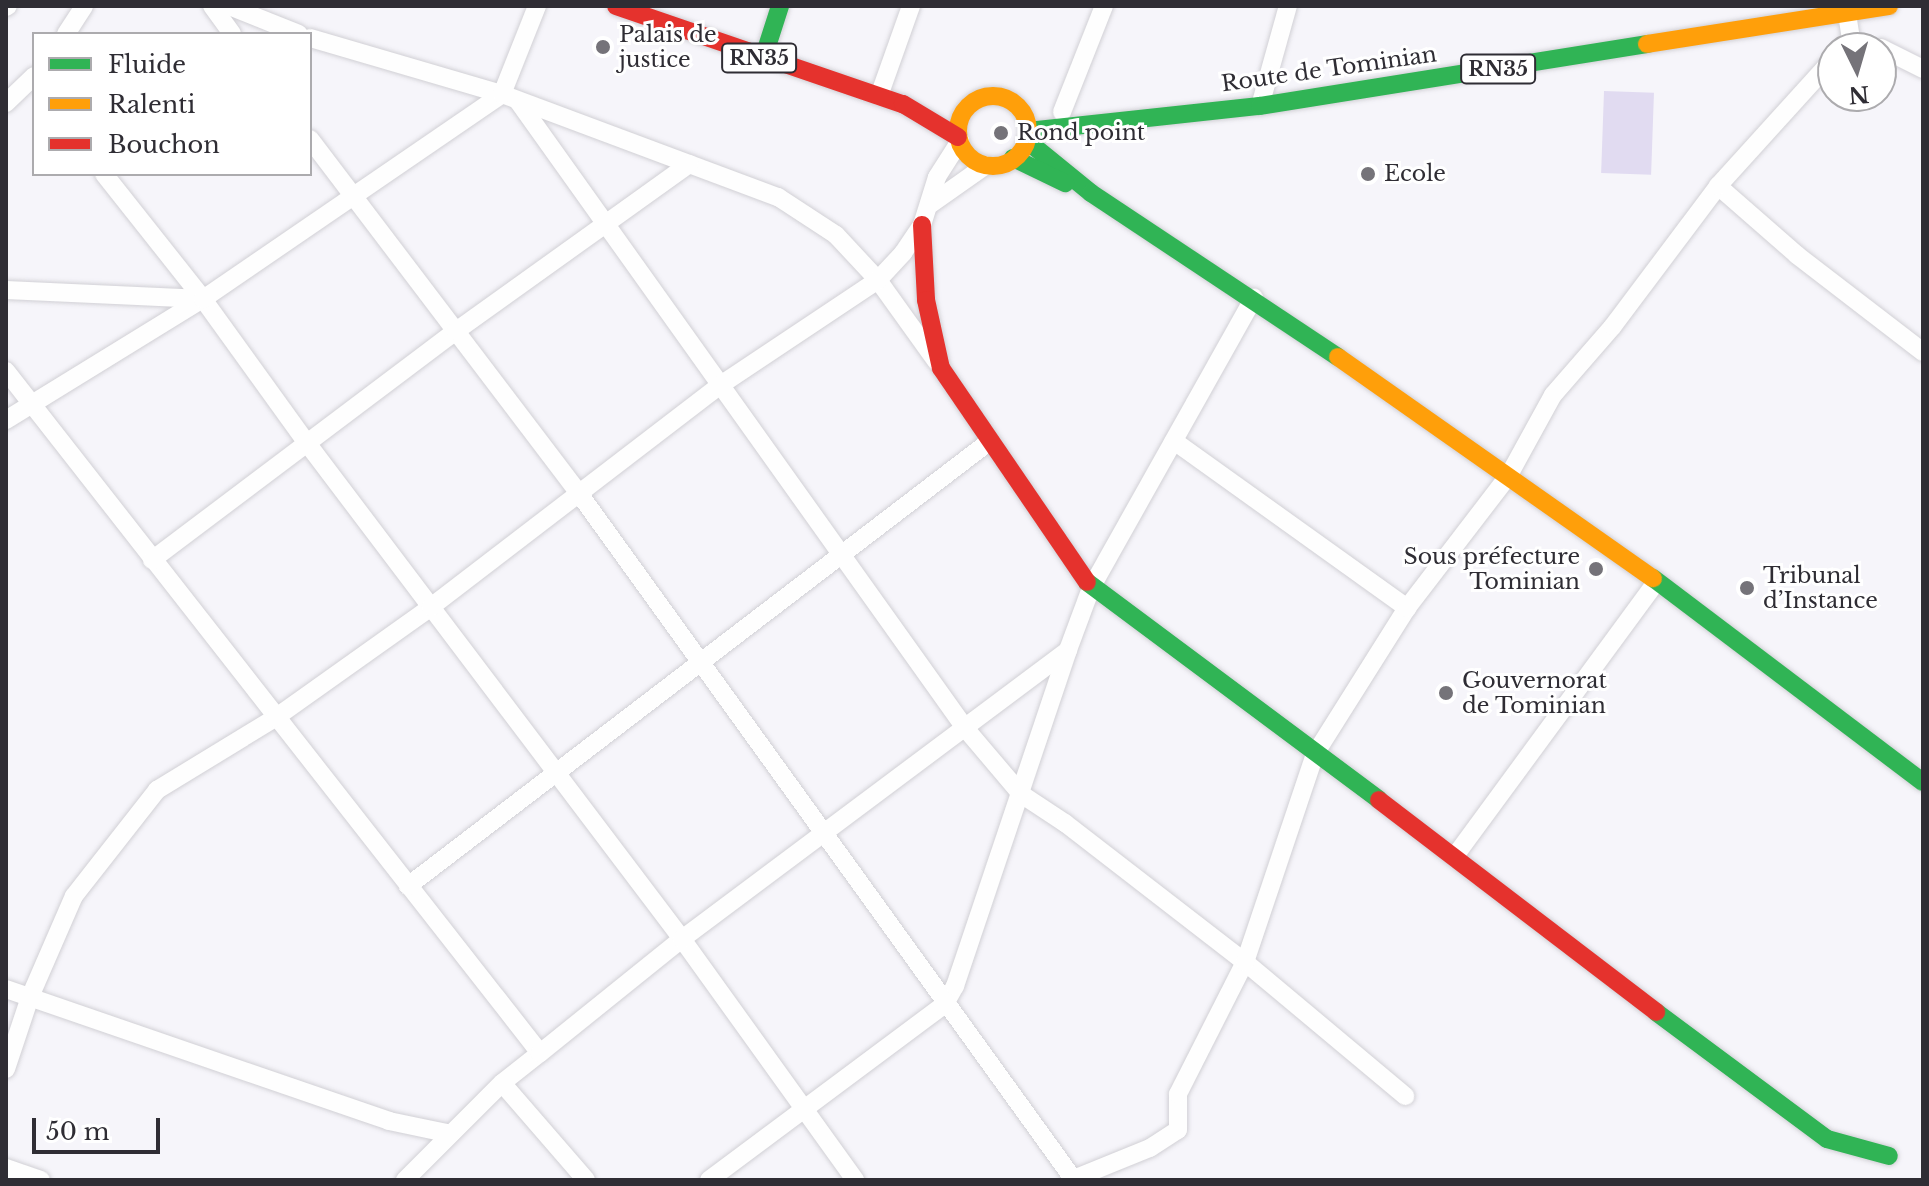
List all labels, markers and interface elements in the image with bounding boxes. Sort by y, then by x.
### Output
place label: Palais de justice [619,21,717,72]
legend [32,32,312,176]
north arrow [1817,32,1897,112]
marker: Palais de justice [594,38,612,56]
street label: Route de Tominian [1219,41,1439,97]
road number: RN35 [721,42,797,74]
text: Fluide [108,50,186,79]
road number: RN35 [1460,53,1536,85]
text: N [1847,80,1870,109]
text: Ralenti [108,90,196,119]
place label: Rond point [1017,120,1145,146]
marker: Rond point [992,124,1010,142]
text: Bouchon [108,130,220,159]
place label: Ecole [1384,161,1446,187]
marker: Ecole [1359,165,1377,183]
place label: Sous préfecture Tominian [1403,543,1580,594]
marker: Sous préfecture Tominian [1587,560,1605,578]
place label: Tribunal d’Instance [1763,562,1878,614]
marker: Tribunal d’Instance [1738,579,1756,597]
place label: Gouvernorat de Tominian [1462,667,1607,718]
marker: Gouvernorat de Tominian [1437,684,1455,702]
scale bar [36,1102,164,1152]
text: 50 m [46,1117,109,1146]

